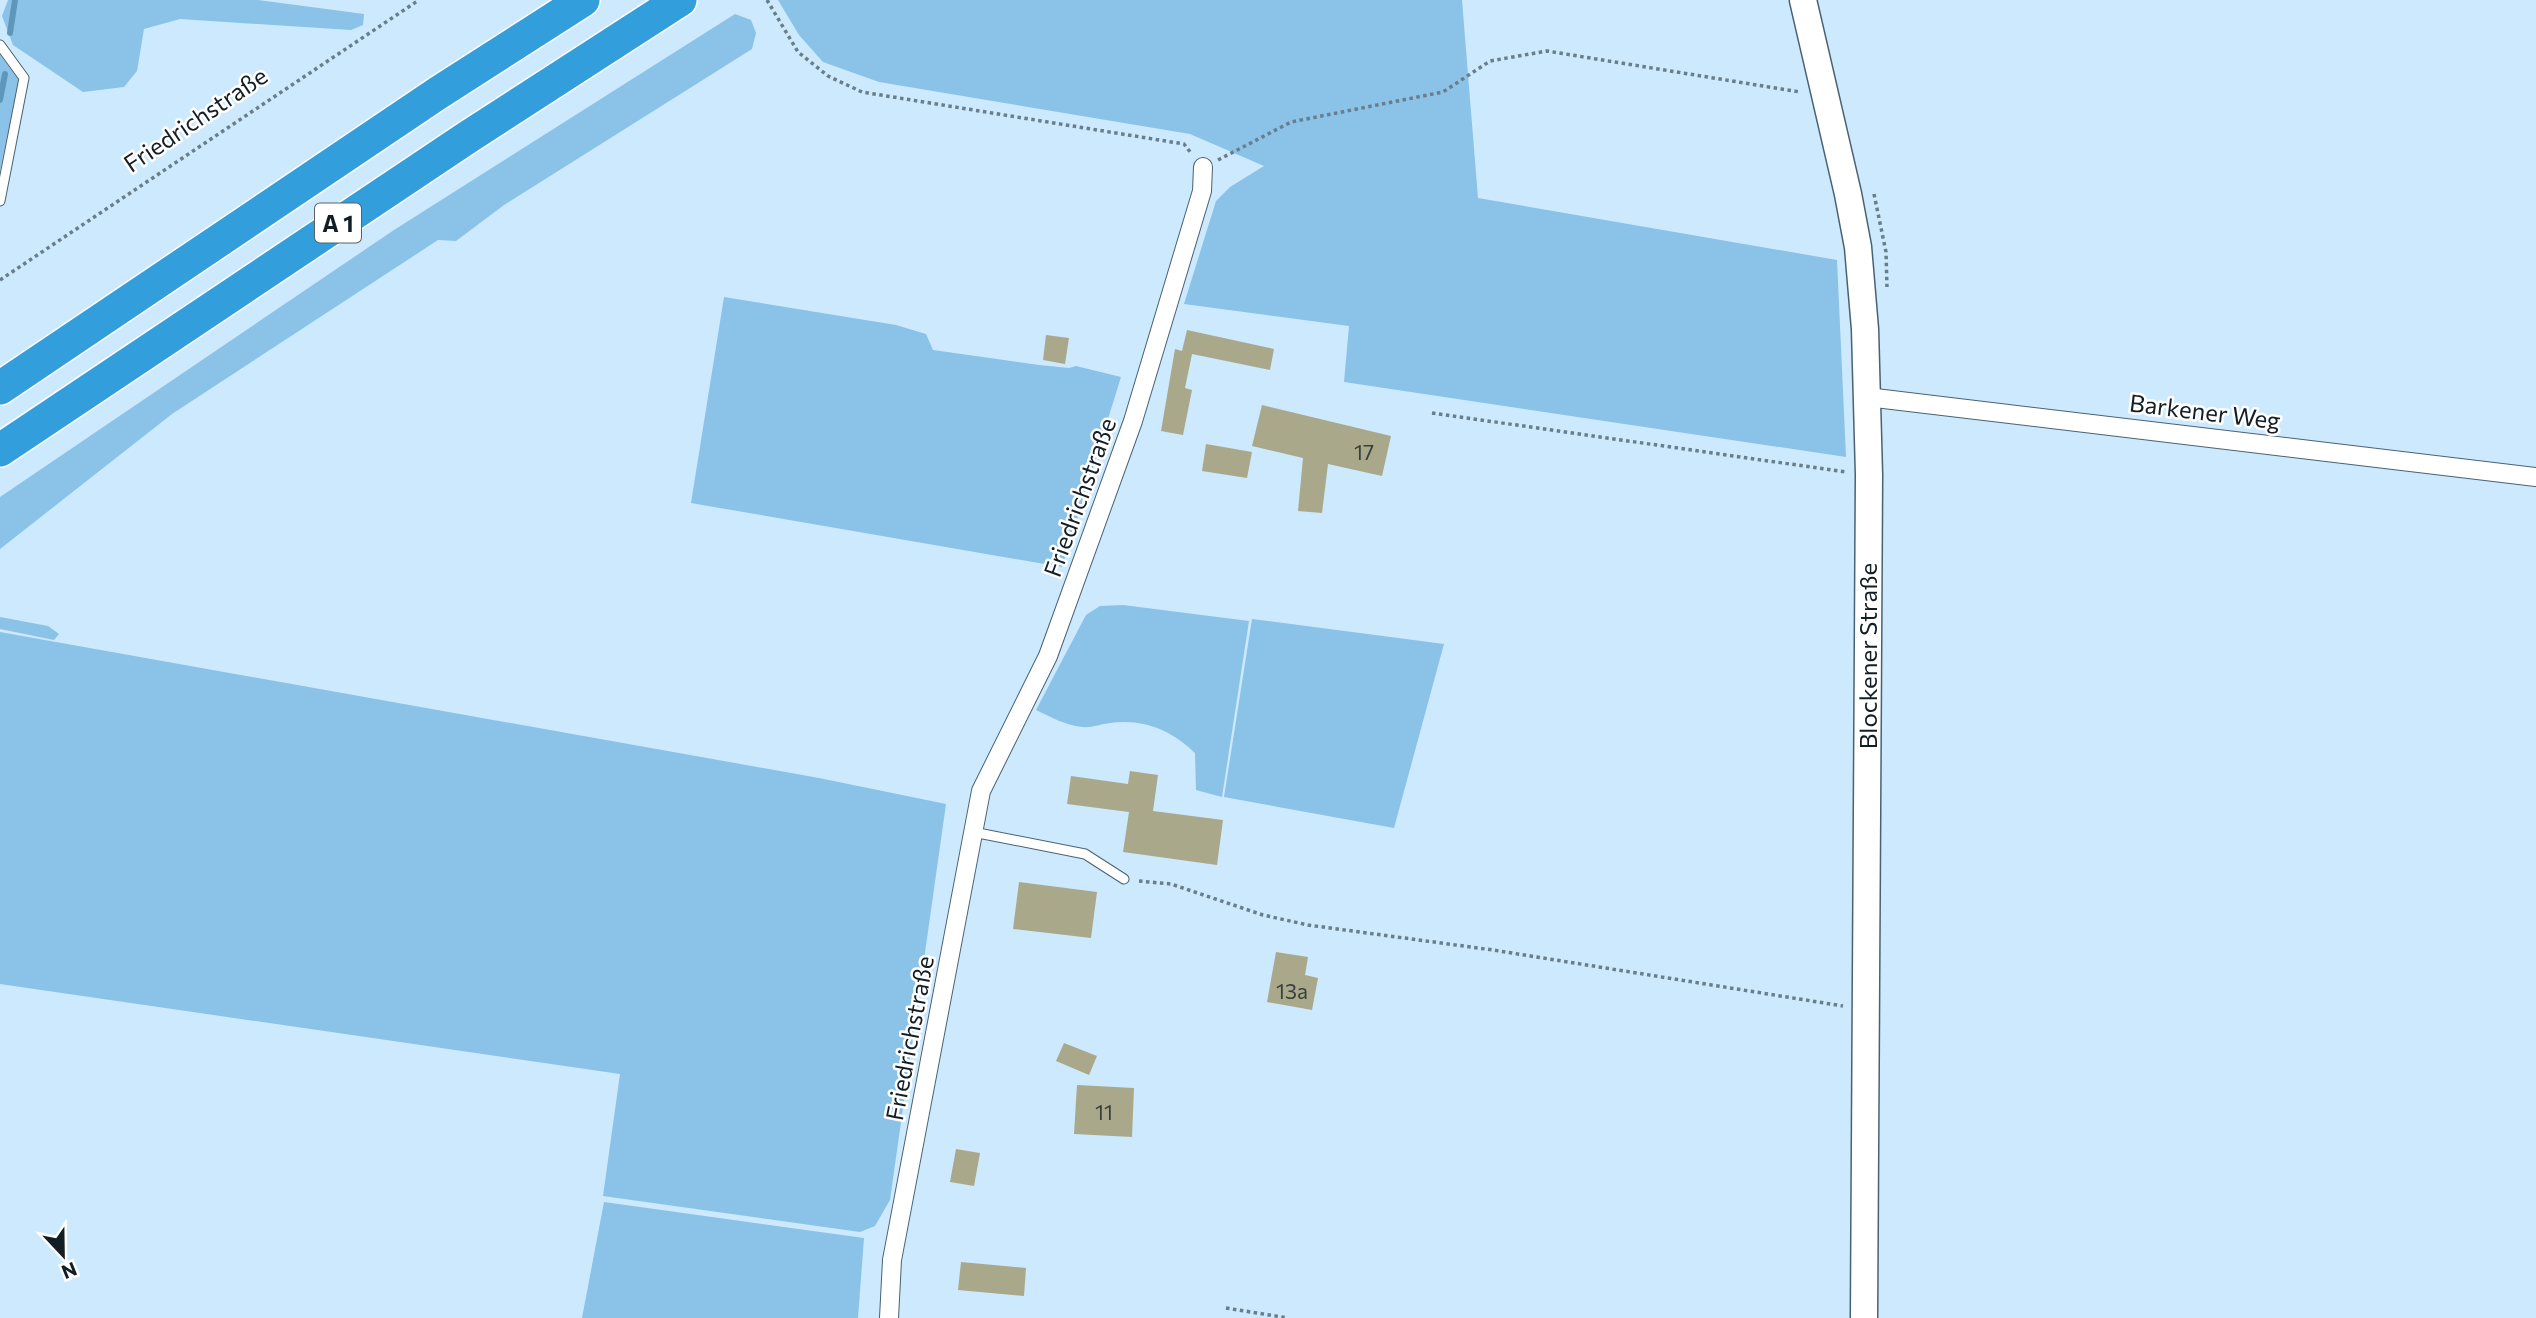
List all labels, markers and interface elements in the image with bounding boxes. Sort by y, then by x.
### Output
street label: Friedrichstraße [118,60,272,178]
road number: A 1 [315,204,361,243]
street label: Barkener Weg [2128,387,2282,435]
street label: Friedrichstraße [1037,414,1121,580]
house number: 17 [1354,439,1374,464]
street label: Blockener Straße [1853,563,1882,749]
street label: Friedrichstraße [879,953,939,1123]
house number: 13a [1276,978,1308,1003]
house number: 11 [1095,1099,1113,1124]
north arrow [28,1220,98,1290]
text: N [59,1258,80,1285]

